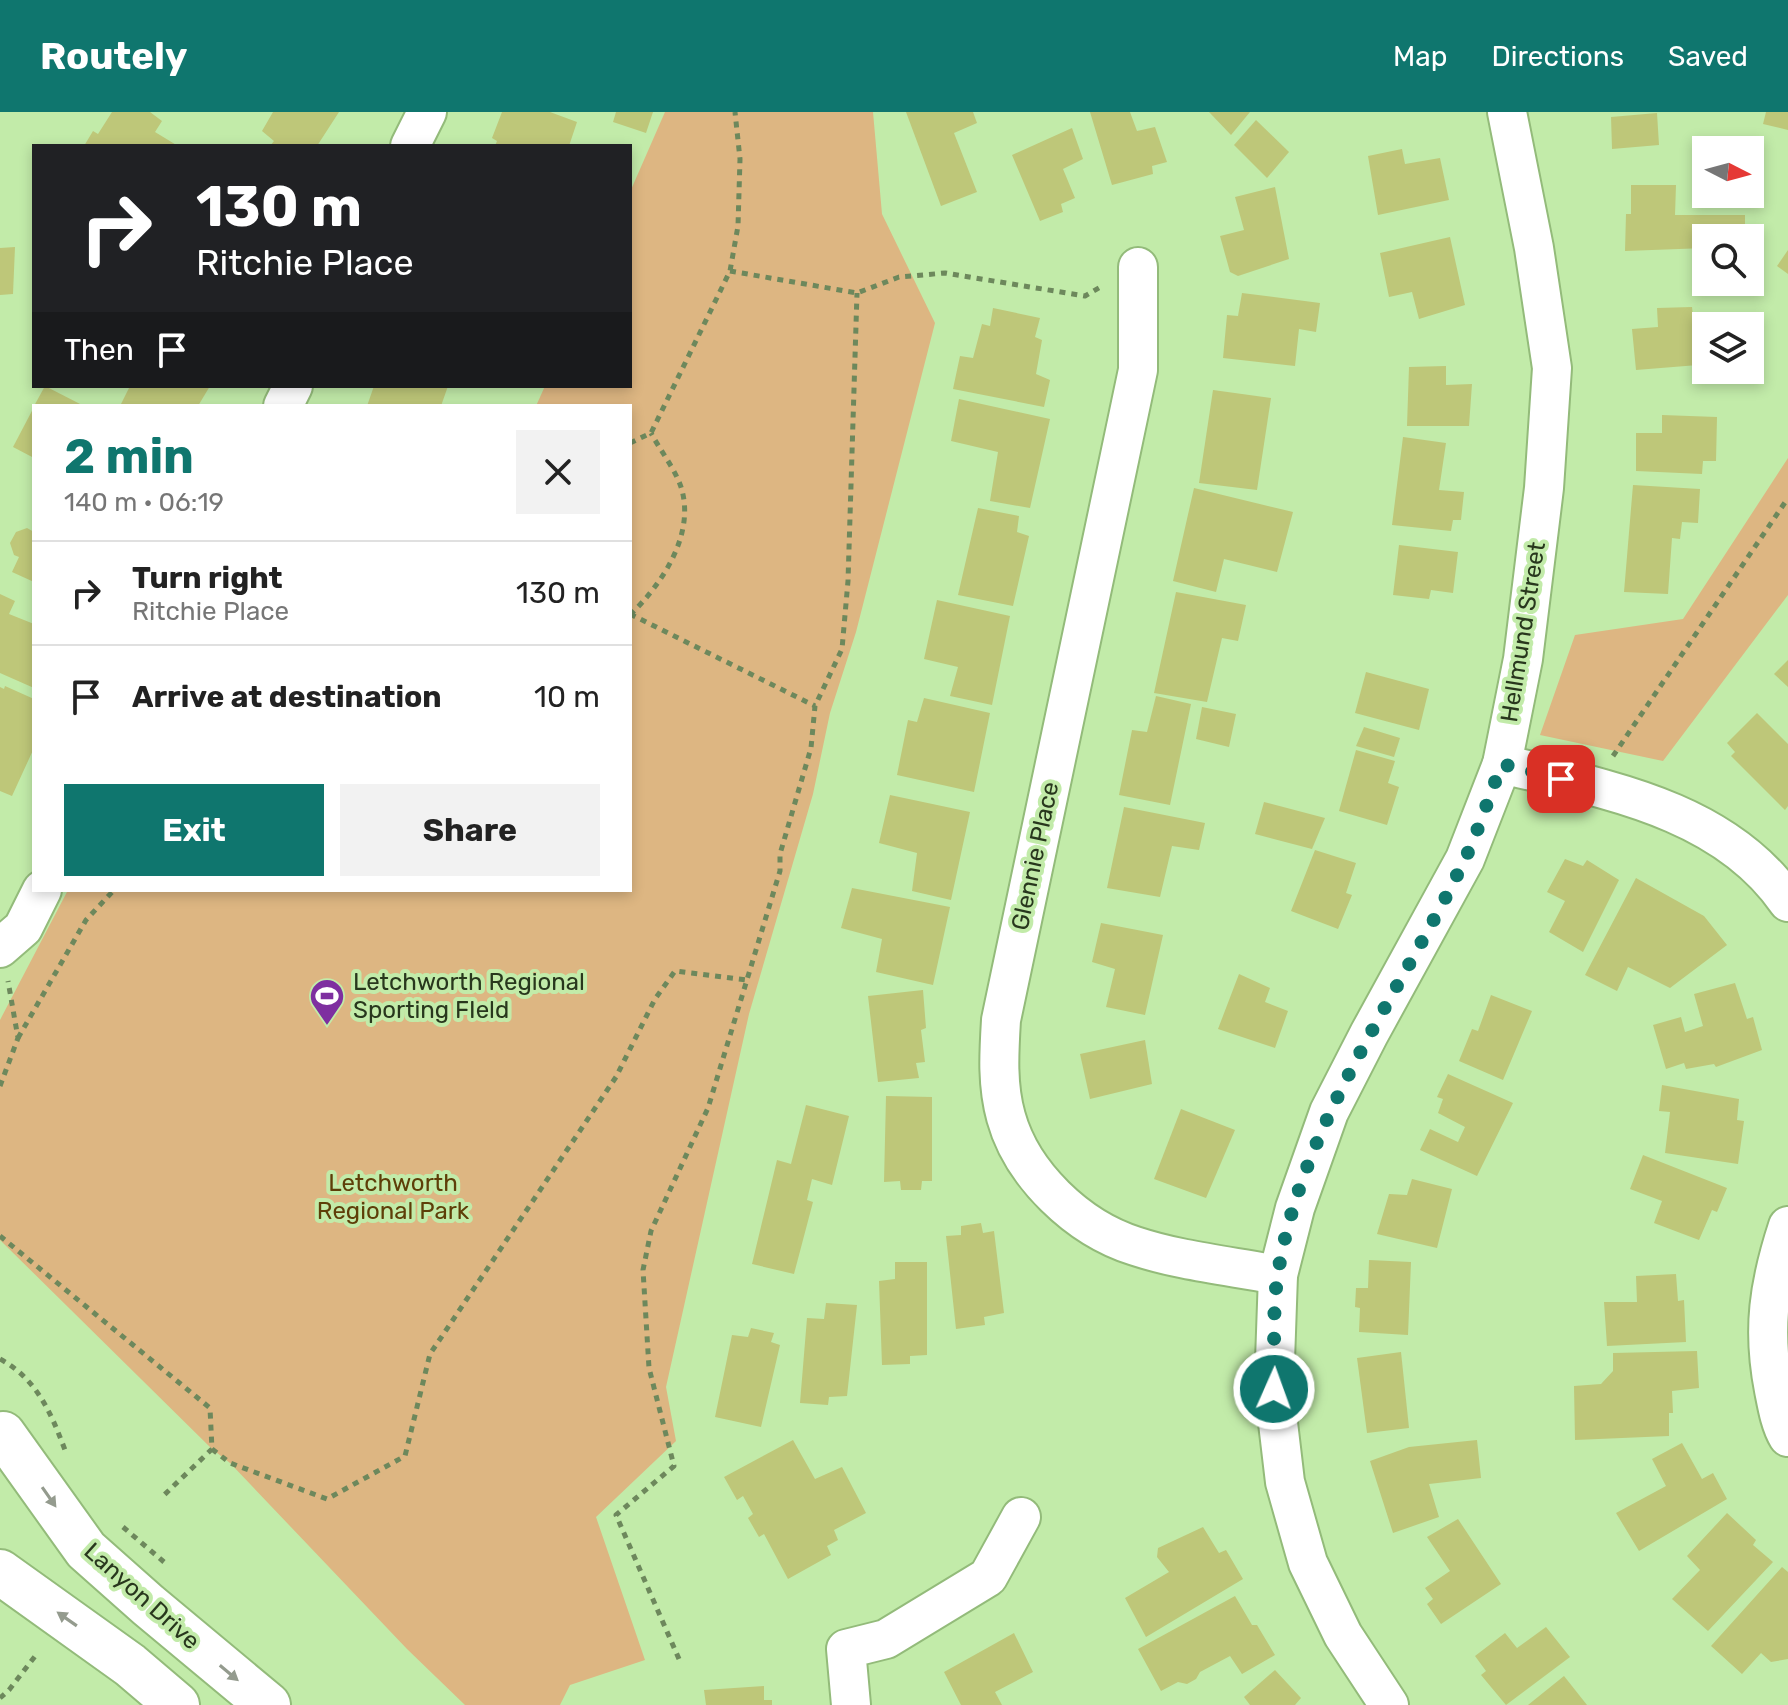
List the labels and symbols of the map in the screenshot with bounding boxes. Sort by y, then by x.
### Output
north arrow [1692,136,1764,208]
street label: Hellmund Street [1495,540,1551,724]
pin [1527,745,1595,813]
street label: Glennie Place [1006,779,1064,933]
place label: Letchworth Regional Sporting FIeld [353,968,585,1024]
sports icon: Letchworth Regional Sporting FIeld [308,977,346,1027]
park label: Letchworth Regional Park [317,1169,470,1225]
position arrow [1232,1347,1316,1431]
one-way arrow [41,1487,56,1508]
street label: Lanyon Drive [78,1537,206,1655]
one-way arrow [56,1612,77,1627]
one-way arrow [219,1664,239,1681]

